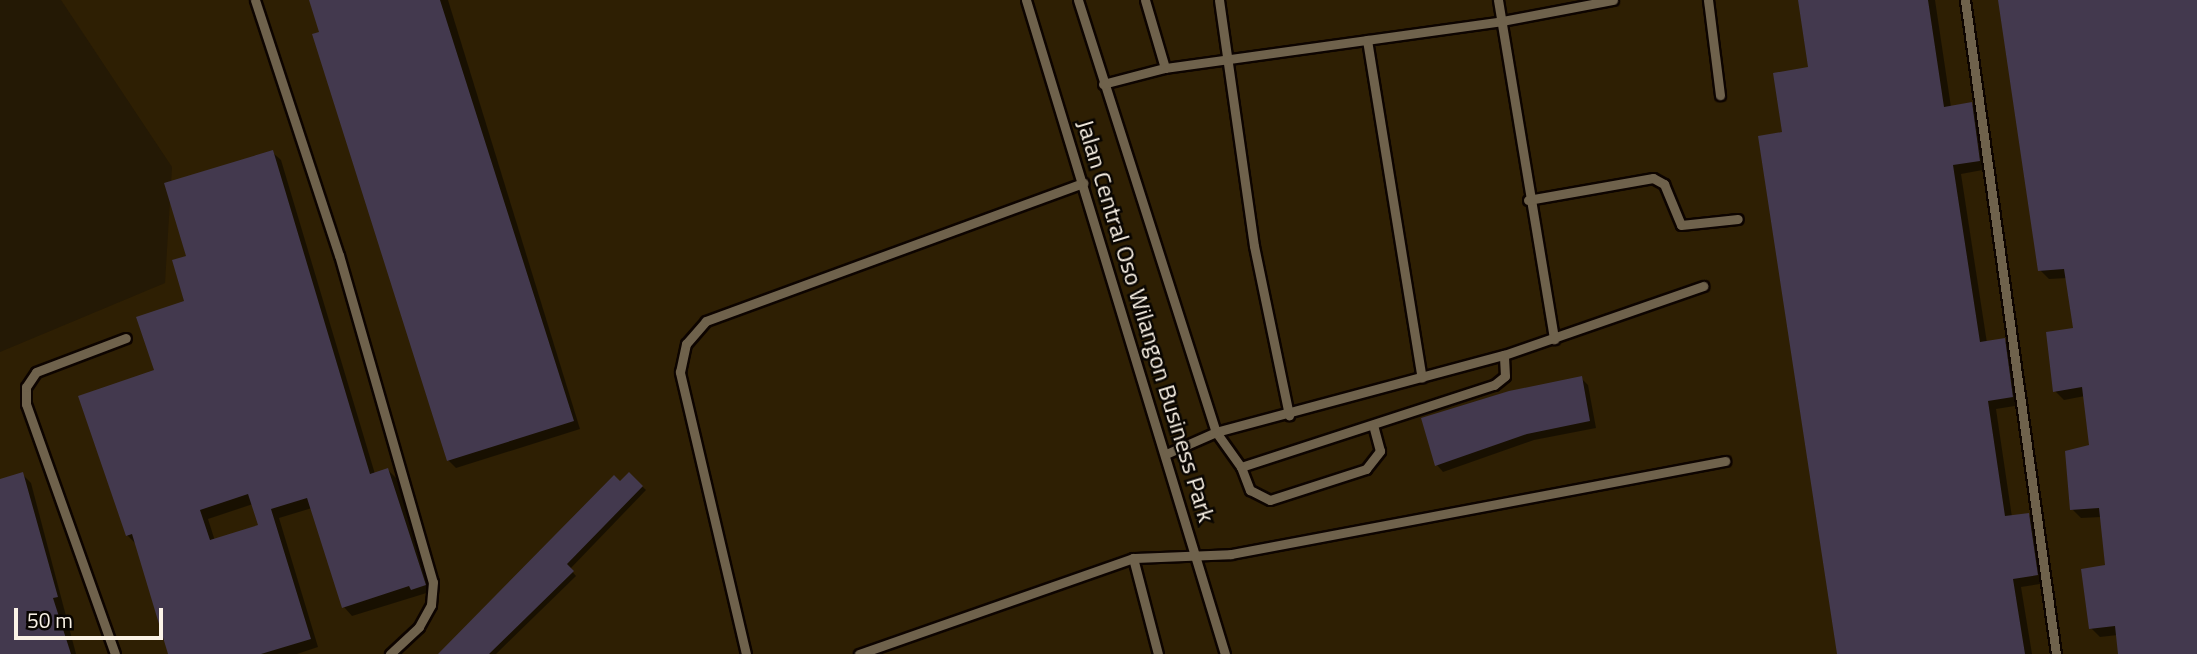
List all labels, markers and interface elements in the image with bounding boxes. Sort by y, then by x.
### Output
street label: Jalan Central Oso Wilangon Business Park [1071,116,1221,526]
scale bar [18,594,166,638]
text: 50 m [27,604,73,636]

